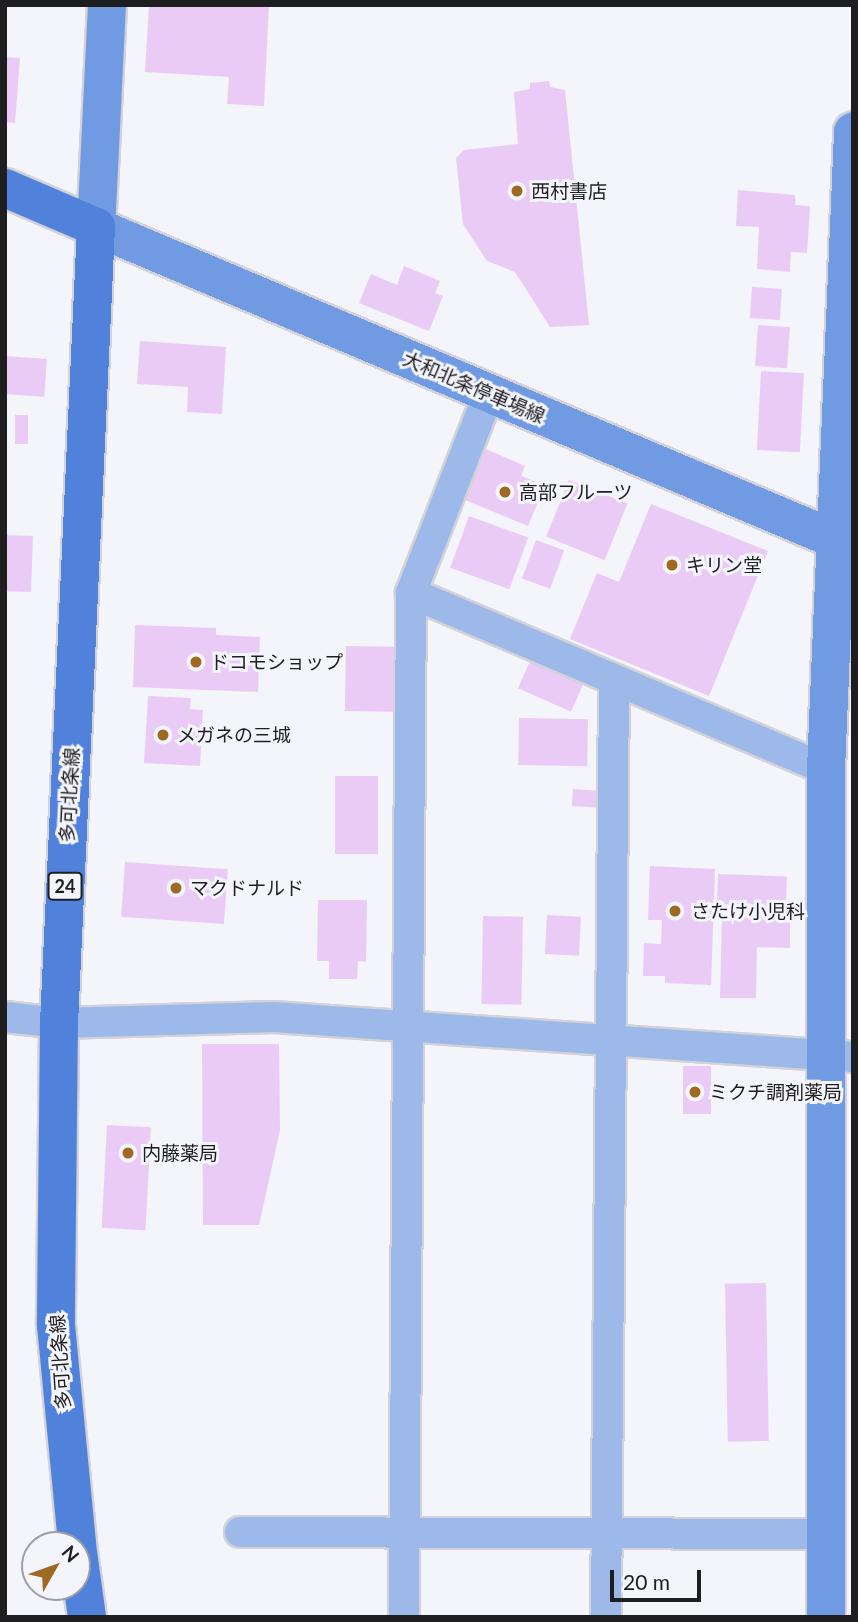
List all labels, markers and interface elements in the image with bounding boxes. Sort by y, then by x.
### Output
place label: 西村書店 [531,180,607,202]
marker: 西村書店 [509,183,525,199]
street label: 大和北条停車場線 [400,347,548,427]
place label: 高部フルーツ [519,481,633,503]
marker: 高部フルーツ [497,484,513,500]
place label: キリン堂 [686,554,762,576]
marker: キリン堂 [664,557,680,573]
place label: ドコモショップ [210,651,343,673]
marker: ドコモショップ [188,654,204,670]
place label: メガネの三城 [177,724,291,746]
marker: メガネの三城 [155,727,171,743]
street label: 多可北条線 [55,747,83,843]
road number: 24 [48,872,82,900]
place label: マクドナルド [190,877,304,899]
marker: マクドナルド [168,880,184,896]
place label: さたけ小児科 [691,900,805,922]
marker: さたけ小児科 [665,901,685,921]
place label: ミクチ調剤薬局 [709,1081,842,1103]
marker: ミクチ調剤薬局 [687,1084,703,1100]
place label: 内藤薬局 [142,1142,218,1164]
marker: 内藤薬局 [120,1145,136,1161]
street label: 多可北条線 [45,1314,75,1410]
north arrow [21,1531,91,1601]
text: N [57,1540,84,1566]
scale bar [613,1556,704,1600]
text: 20 m [623,1569,670,1594]

